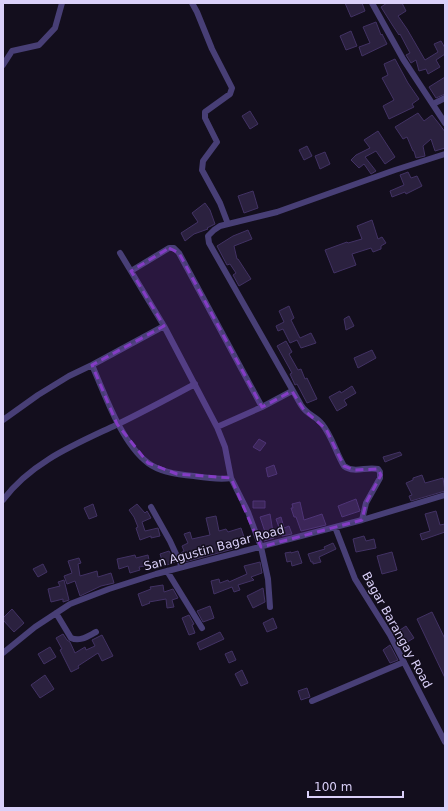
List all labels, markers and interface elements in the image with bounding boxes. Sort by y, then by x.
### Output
street label: San Agustin Bagar Road [142,522,286,574]
street label: Bagar Barangay Road [359,569,435,691]
scale bar [308,773,403,799]
text: 100 m [314,780,352,794]

